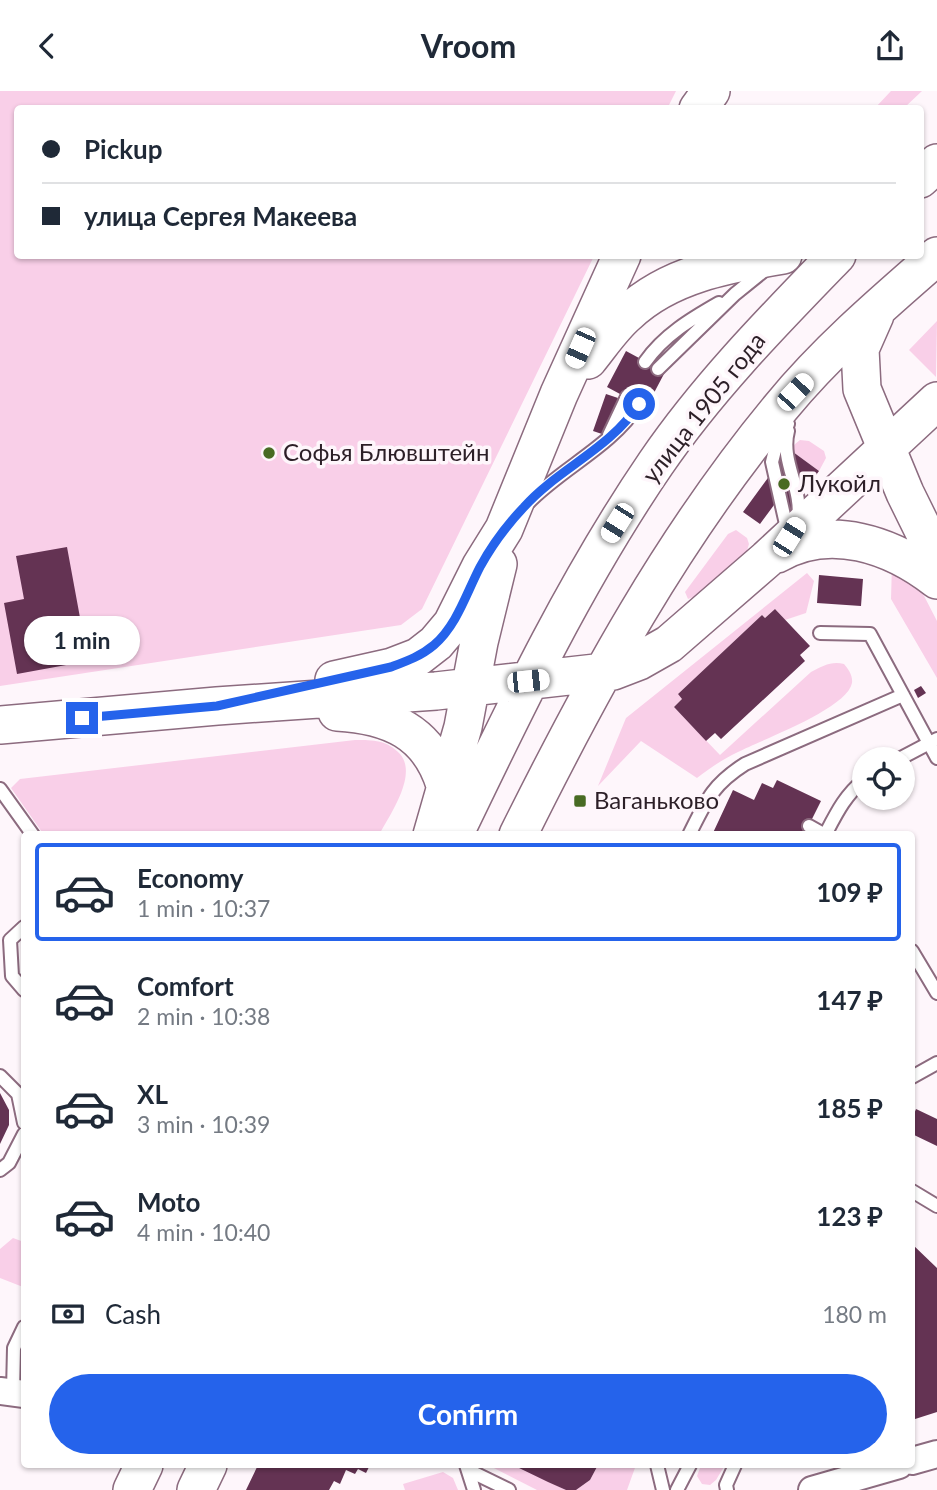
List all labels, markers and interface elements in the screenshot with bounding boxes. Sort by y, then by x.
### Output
text: Vroom [421,26,516,65]
icon: back [28,27,66,65]
icon: share [871,27,909,65]
text: Pickup [84,133,163,165]
text: улица Сергея Макеева [84,200,357,232]
car [562,325,599,371]
street label: улица 1905 года [635,326,771,488]
car [773,369,818,415]
route start [623,388,655,420]
place label: Софья Блювштейн [283,437,489,466]
marker: Софья Блювштейн [261,445,277,461]
place label: Лукойл [797,468,881,497]
marker: Лукойл [776,476,792,492]
car [597,500,638,546]
car [769,514,810,560]
callout: 1 min [24,617,140,665]
text: 1 min [53,626,111,654]
car [507,668,550,694]
route end [66,702,98,734]
map controls [852,747,915,810]
button: locate [852,747,915,810]
place label: Ваганьково [594,785,719,814]
marker: Ваганьково [572,793,588,809]
icon: car [53,861,116,924]
text: Economy [137,862,243,894]
text: 109 ₽ [816,876,883,908]
text: 1 min · 10:37 [137,894,270,922]
icon: car [53,969,116,1032]
text: Comfort [137,970,234,1002]
text: 147 ₽ [816,984,883,1016]
text: 2 min · 10:38 [137,1002,270,1030]
icon: car [53,1077,116,1140]
text: XL [137,1078,168,1110]
text: 185 ₽ [816,1092,883,1124]
text: 3 min · 10:39 [137,1110,270,1138]
icon: car [53,1185,116,1248]
text: Moto [137,1186,200,1218]
text: 123 ₽ [816,1200,883,1232]
text: 4 min · 10:40 [137,1218,270,1246]
icon: cash [49,1295,87,1333]
text: Cash [105,1298,161,1330]
text: 180 m [822,1300,887,1328]
button: Confirm [49,1374,887,1454]

